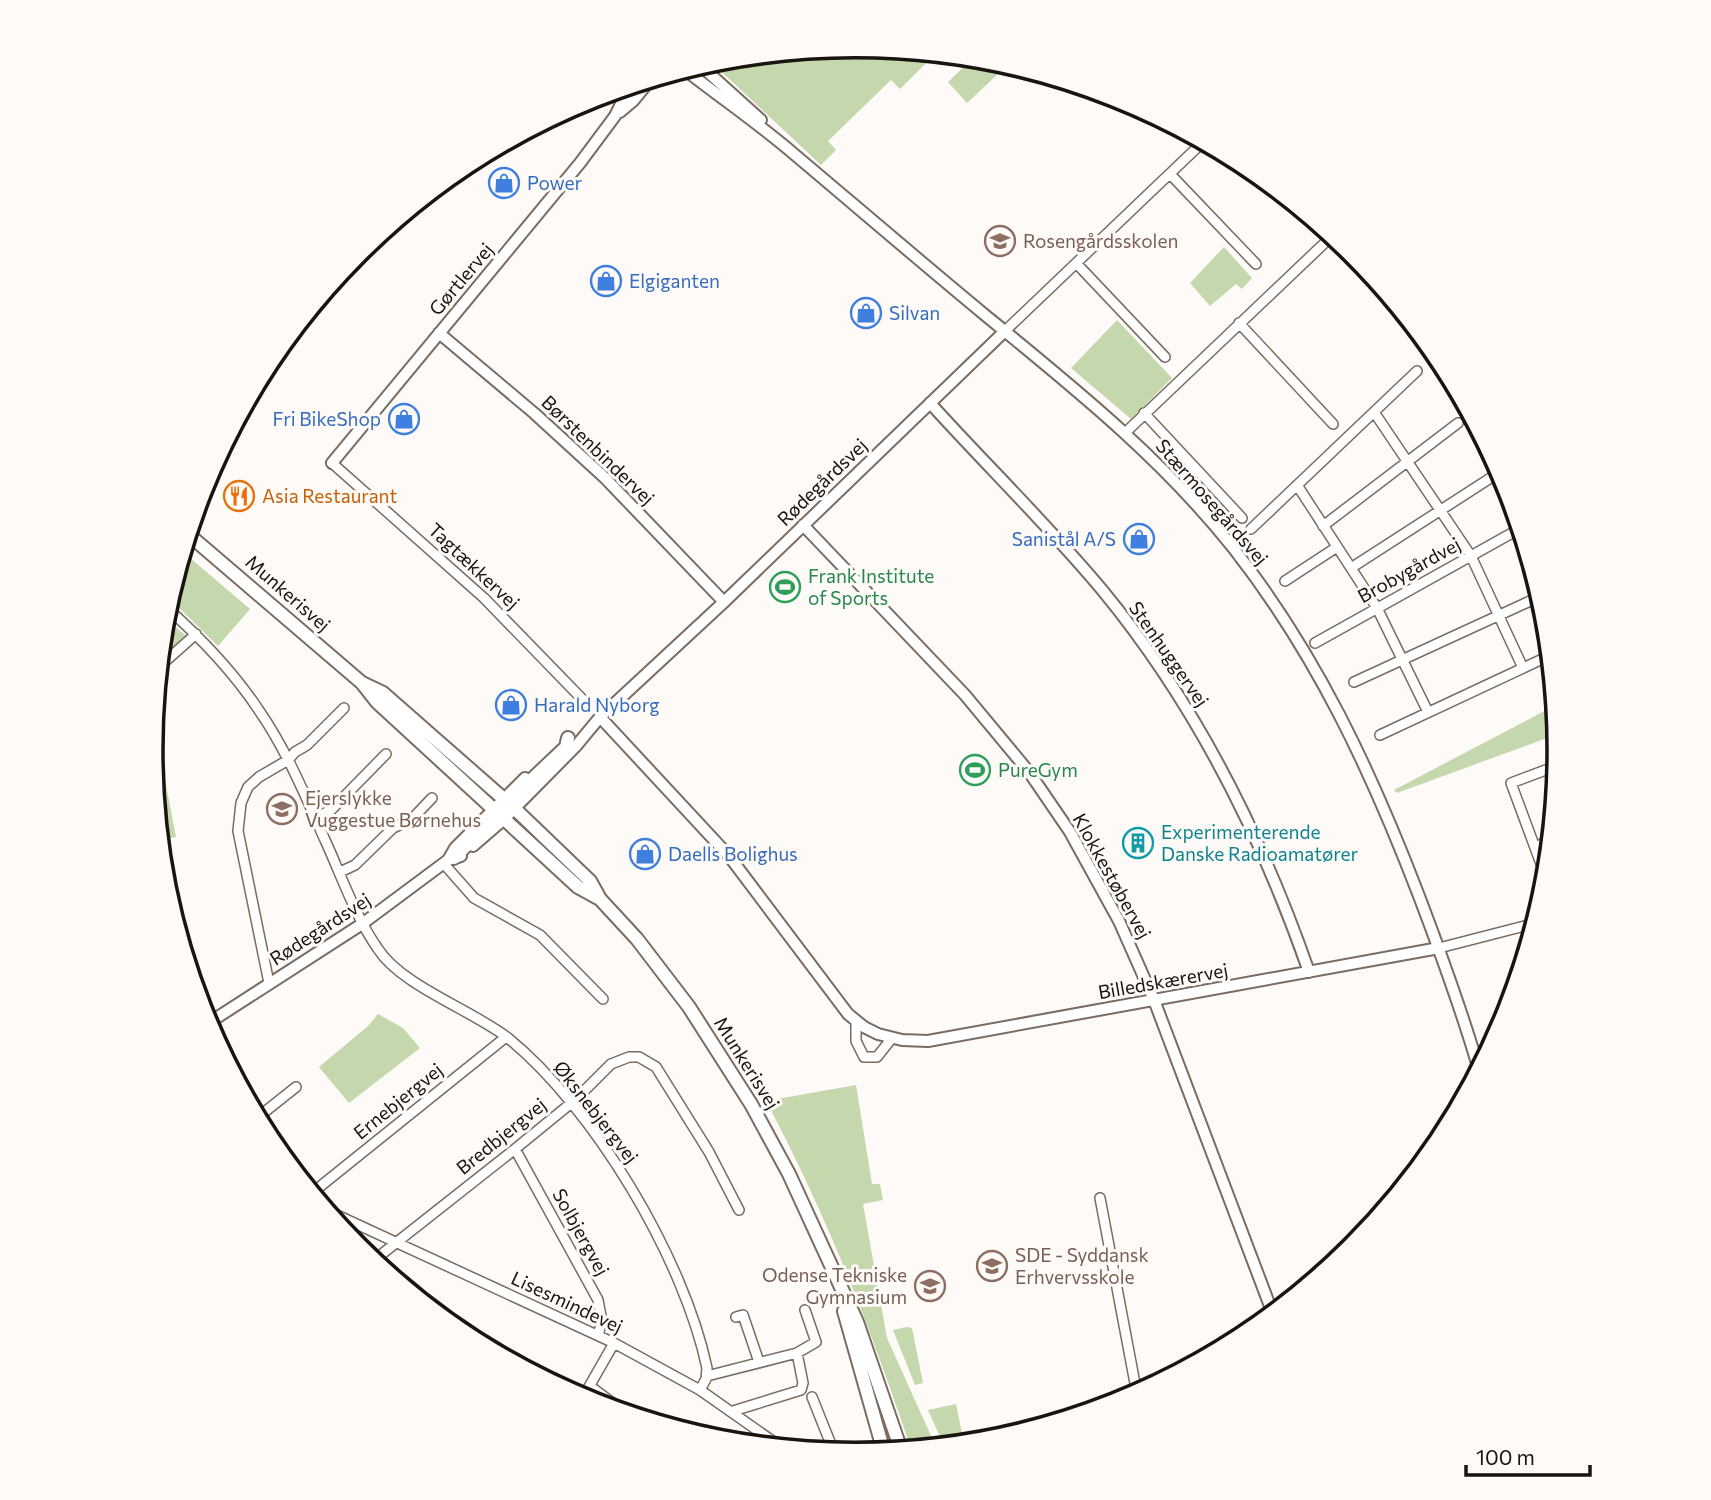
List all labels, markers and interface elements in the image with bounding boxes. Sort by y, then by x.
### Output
shop icon: Power [487,166,521,200]
place label: Power [527,171,583,194]
school or university icon: Rosengårdsskolen [983,224,1017,258]
place label: Rosengårdsskolen [1023,229,1178,252]
street label: Gørtlervej [424,238,498,320]
shop icon: Elgiganten [589,264,623,298]
place label: Elgiganten [629,269,720,292]
shop icon: Silvan [849,296,883,330]
place label: Silvan [889,301,940,324]
street label: Børstenbindervej [537,390,660,509]
shop icon: Fri BikeShop [387,402,421,436]
place label: Fri BikeShop [273,407,381,430]
street label: Rødegårdsvej [772,433,871,530]
street label: Stærmosegårdsvej [1151,434,1273,569]
restaurant icon: Asia Restaurant [222,479,256,513]
place label: Asia Restaurant [262,484,398,507]
street label: Tagtækkervej [424,518,525,614]
shop icon: Sanistål A/S [1122,522,1156,556]
place label: Sanistål A/S [1012,527,1116,550]
street label: Brobygårdvej [1353,532,1464,607]
street label: Munkerisvej [241,550,335,636]
place label: Frank Institute of Sports [808,564,934,609]
sports icon: Frank Institute of Sports [768,570,802,604]
street label: Stenhuggervej [1125,597,1214,711]
shop icon: Harald Nyborg [494,688,528,722]
place label: Harald Nyborg [534,693,660,716]
sports icon: PureGym [958,753,992,787]
place label: PureGym [998,758,1078,781]
place label: Ejerslykke Vuggestue Børnehus [305,786,481,831]
school or university icon: Ejerslykke Vuggestue Børnehus [265,792,299,826]
street label: Klokkestøbervej [1068,809,1156,942]
place label: Experimenterende Danske Radioamatører [1161,820,1359,865]
building icon: Experimenterende Danske Radioamatører [1121,826,1155,860]
shop icon: Daells Bolighus [628,837,662,871]
place label: Daells Bolighus [668,842,798,865]
street label: Rødegårdsvej [265,888,374,970]
street label: Billedskærervej [1096,958,1230,1003]
street label: Munkerisvej [710,1012,785,1113]
street label: Øksnebjergvej [549,1056,644,1167]
street label: Ernebjergvej [348,1058,447,1144]
street label: Bredbjergvej [451,1092,550,1179]
street label: Solbjergvej [548,1184,615,1279]
place label: SDE - Syddansk Erhvervsskole [1015,1243,1149,1288]
school or university icon: SDE - Syddansk Erhvervsskole [975,1249,1009,1283]
place label: Odense Tekniske Gymnasium [762,1263,907,1308]
street label: Lisesmindevej [508,1266,627,1337]
school or university icon: Odense Tekniske Gymnasium [913,1269,947,1303]
scale bar [1466,1434,1590,1478]
text: 100 m [1476,1444,1535,1469]

